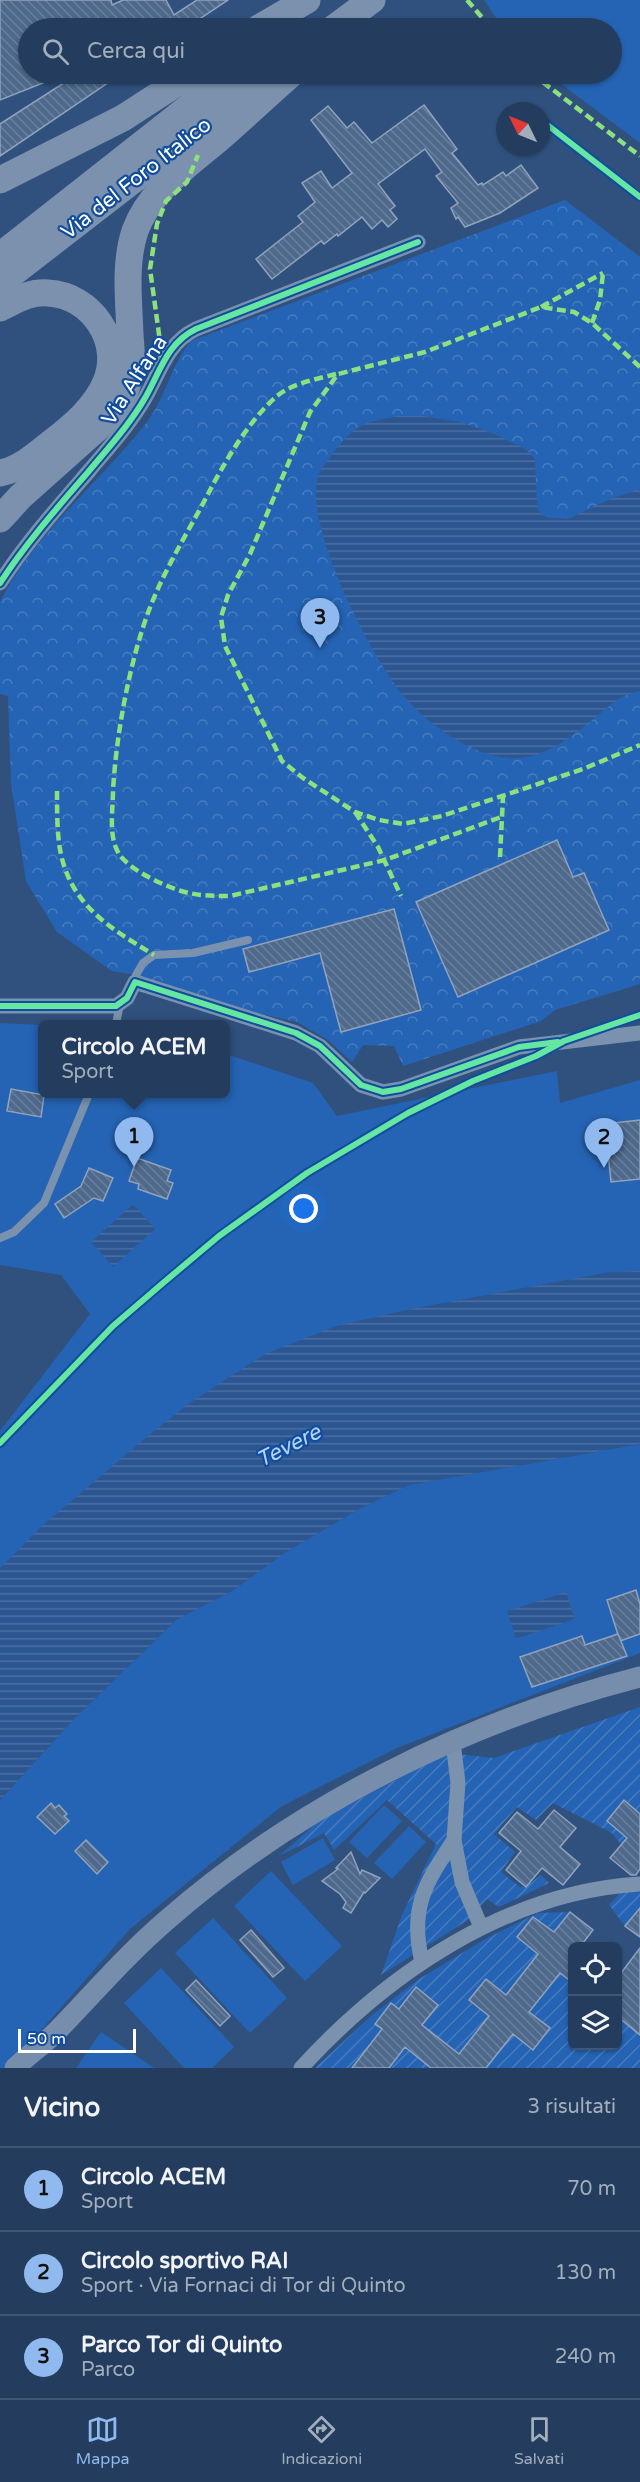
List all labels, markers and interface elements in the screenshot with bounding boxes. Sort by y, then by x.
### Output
search box [18,18,622,84]
icon: search [39,35,72,68]
text: Cerca qui [87,38,185,64]
north arrow [496,102,550,156]
street label: Via del Foro Italico [56,112,216,245]
street label: Via Alfana [96,331,173,430]
pin: 3 [300,598,340,648]
popup [38,1020,230,1098]
text: Circolo ACEM [61,1034,207,1060]
text: Sport [61,1060,114,1084]
pin: 1 [114,1118,154,1167]
pin: 2 [584,1118,624,1168]
your location [289,1194,318,1223]
water label: Tevere [252,1418,326,1473]
map controls [568,1942,622,2050]
button: locate [568,1942,622,1996]
button: layers [568,1996,622,2050]
scale bar [18,2026,136,2054]
text: 50 m [27,2029,66,2049]
text: Vicino [24,2092,100,2123]
text: 3 risultati [528,2095,616,2119]
text: Circolo ACEM [81,2164,226,2190]
text: 1 [37,2177,50,2201]
text: 70 m [567,2177,616,2201]
text: Sport [81,2190,133,2214]
text: Circolo sportivo RAI [81,2248,289,2274]
text: 2 [37,2261,50,2285]
text: 130 m [555,2261,616,2285]
text: Sport · Via Fornaci di Tor di Quinto [81,2274,406,2298]
text: Parco Tor di Quinto [81,2332,282,2358]
text: 3 [37,2345,50,2369]
text: 240 m [555,2345,616,2369]
text: Parco [81,2358,135,2382]
tab: Mappa [76,2413,129,2469]
tab: Indicazioni [281,2413,362,2469]
tab: Salvati [514,2413,564,2469]

